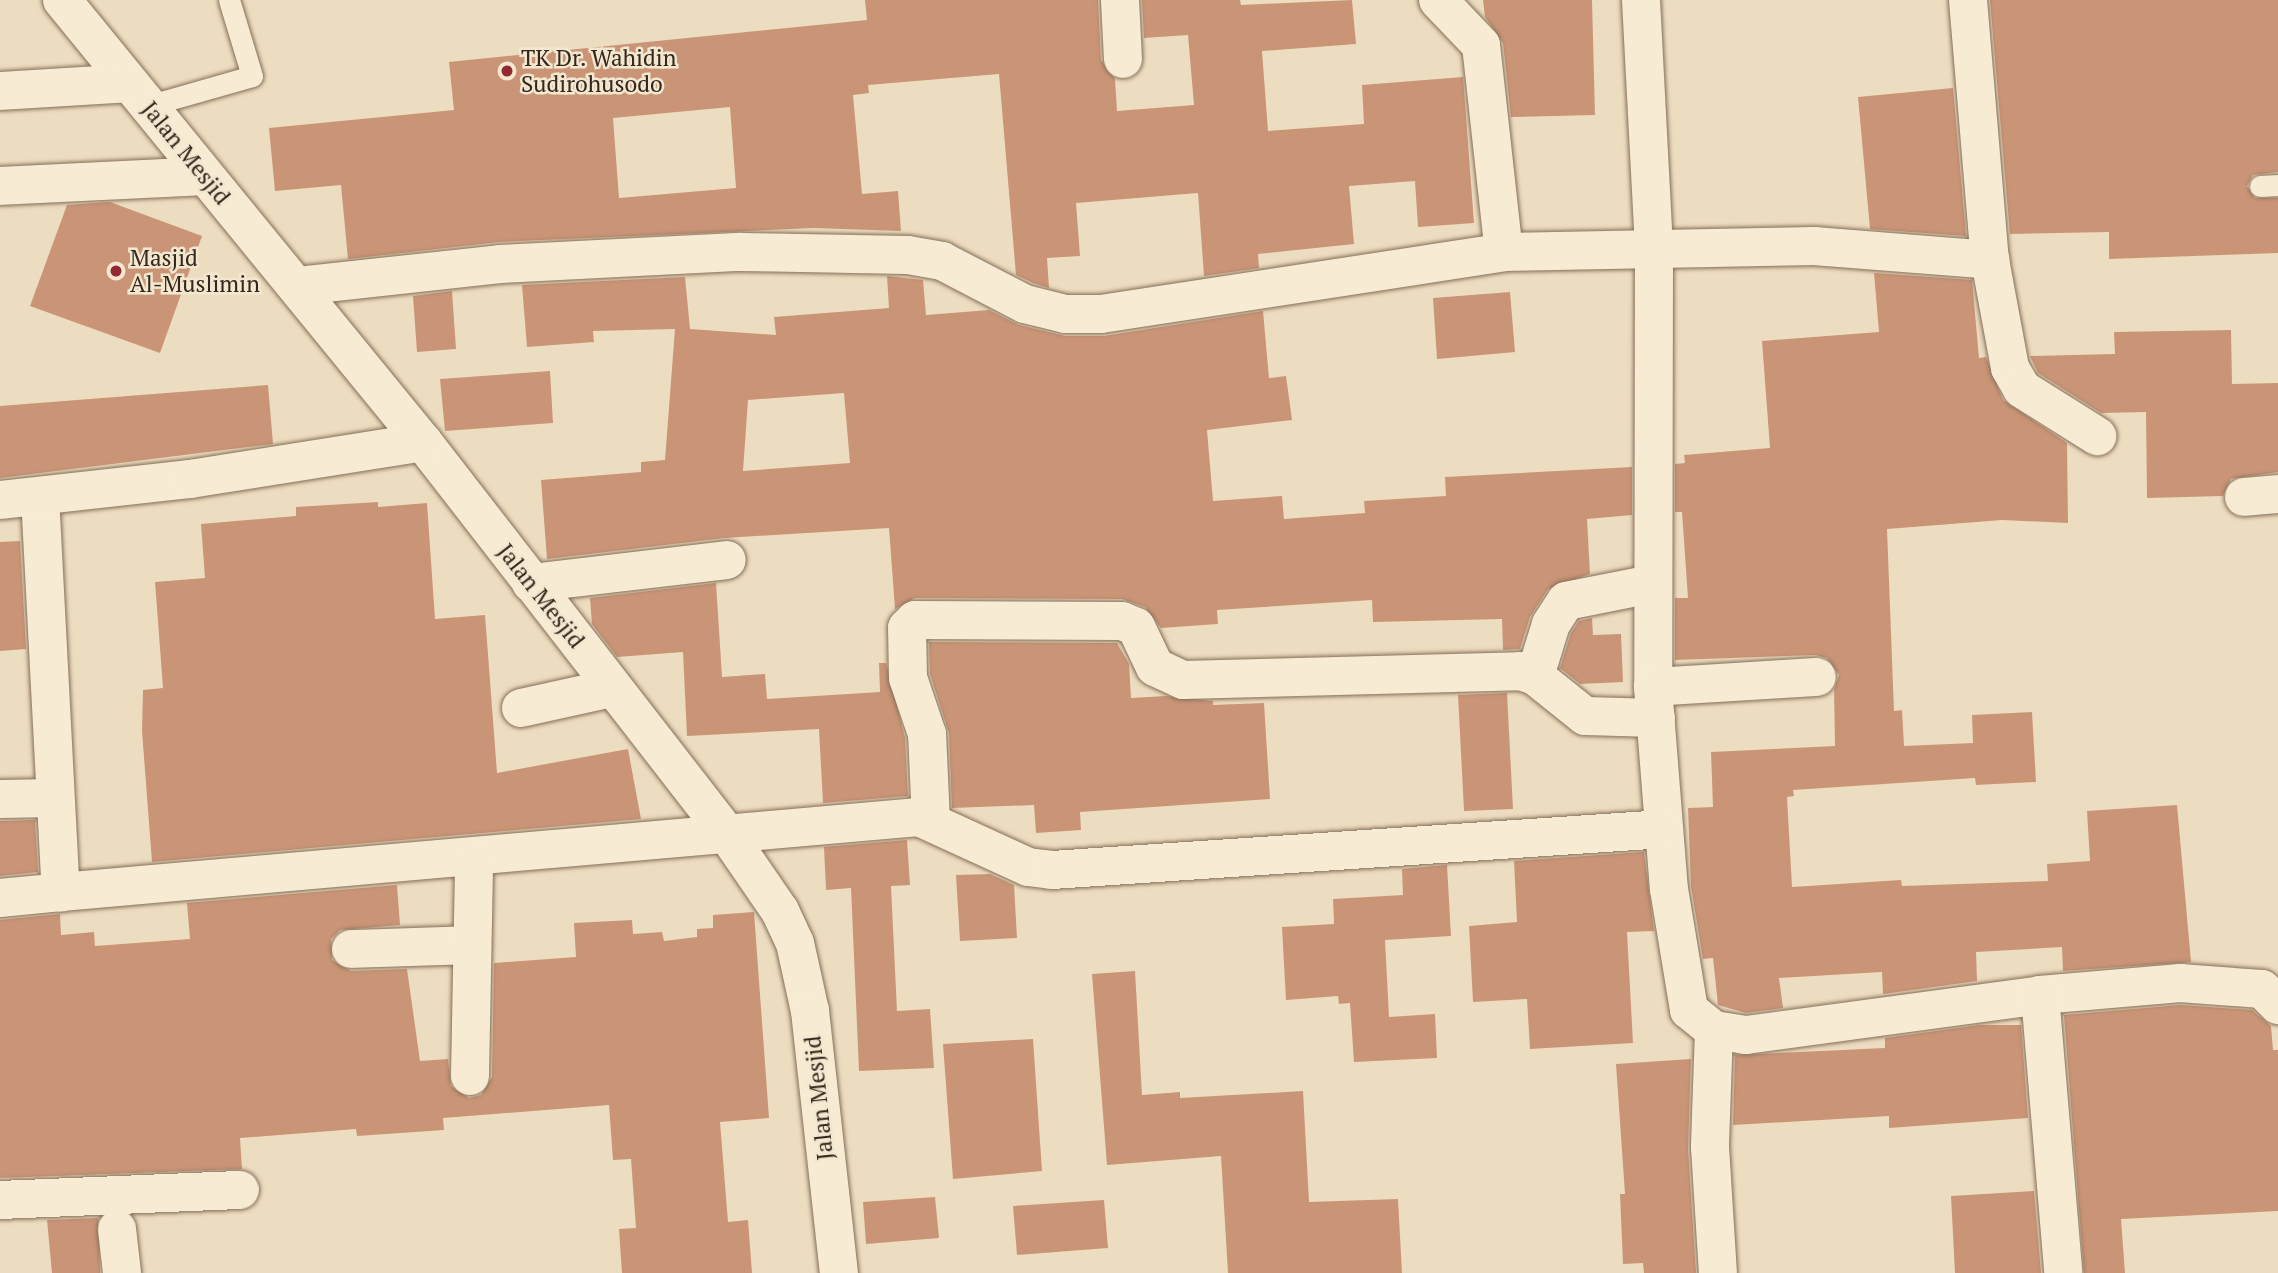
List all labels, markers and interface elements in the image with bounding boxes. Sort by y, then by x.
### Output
place label: TK Dr. Wahidin Sudirohusodo [521,44,677,98]
marker: TK Dr. Wahidin Sudirohusodo [499,63,515,79]
street label: Jalan Mesjid [136,96,236,210]
place label: Masjid Al-Muslimin [130,244,260,298]
marker: Masjid Al-Muslimin [108,263,124,279]
street label: Jalan Mesjid [492,538,590,654]
street label: Jalan Mesjid [799,1034,839,1162]

